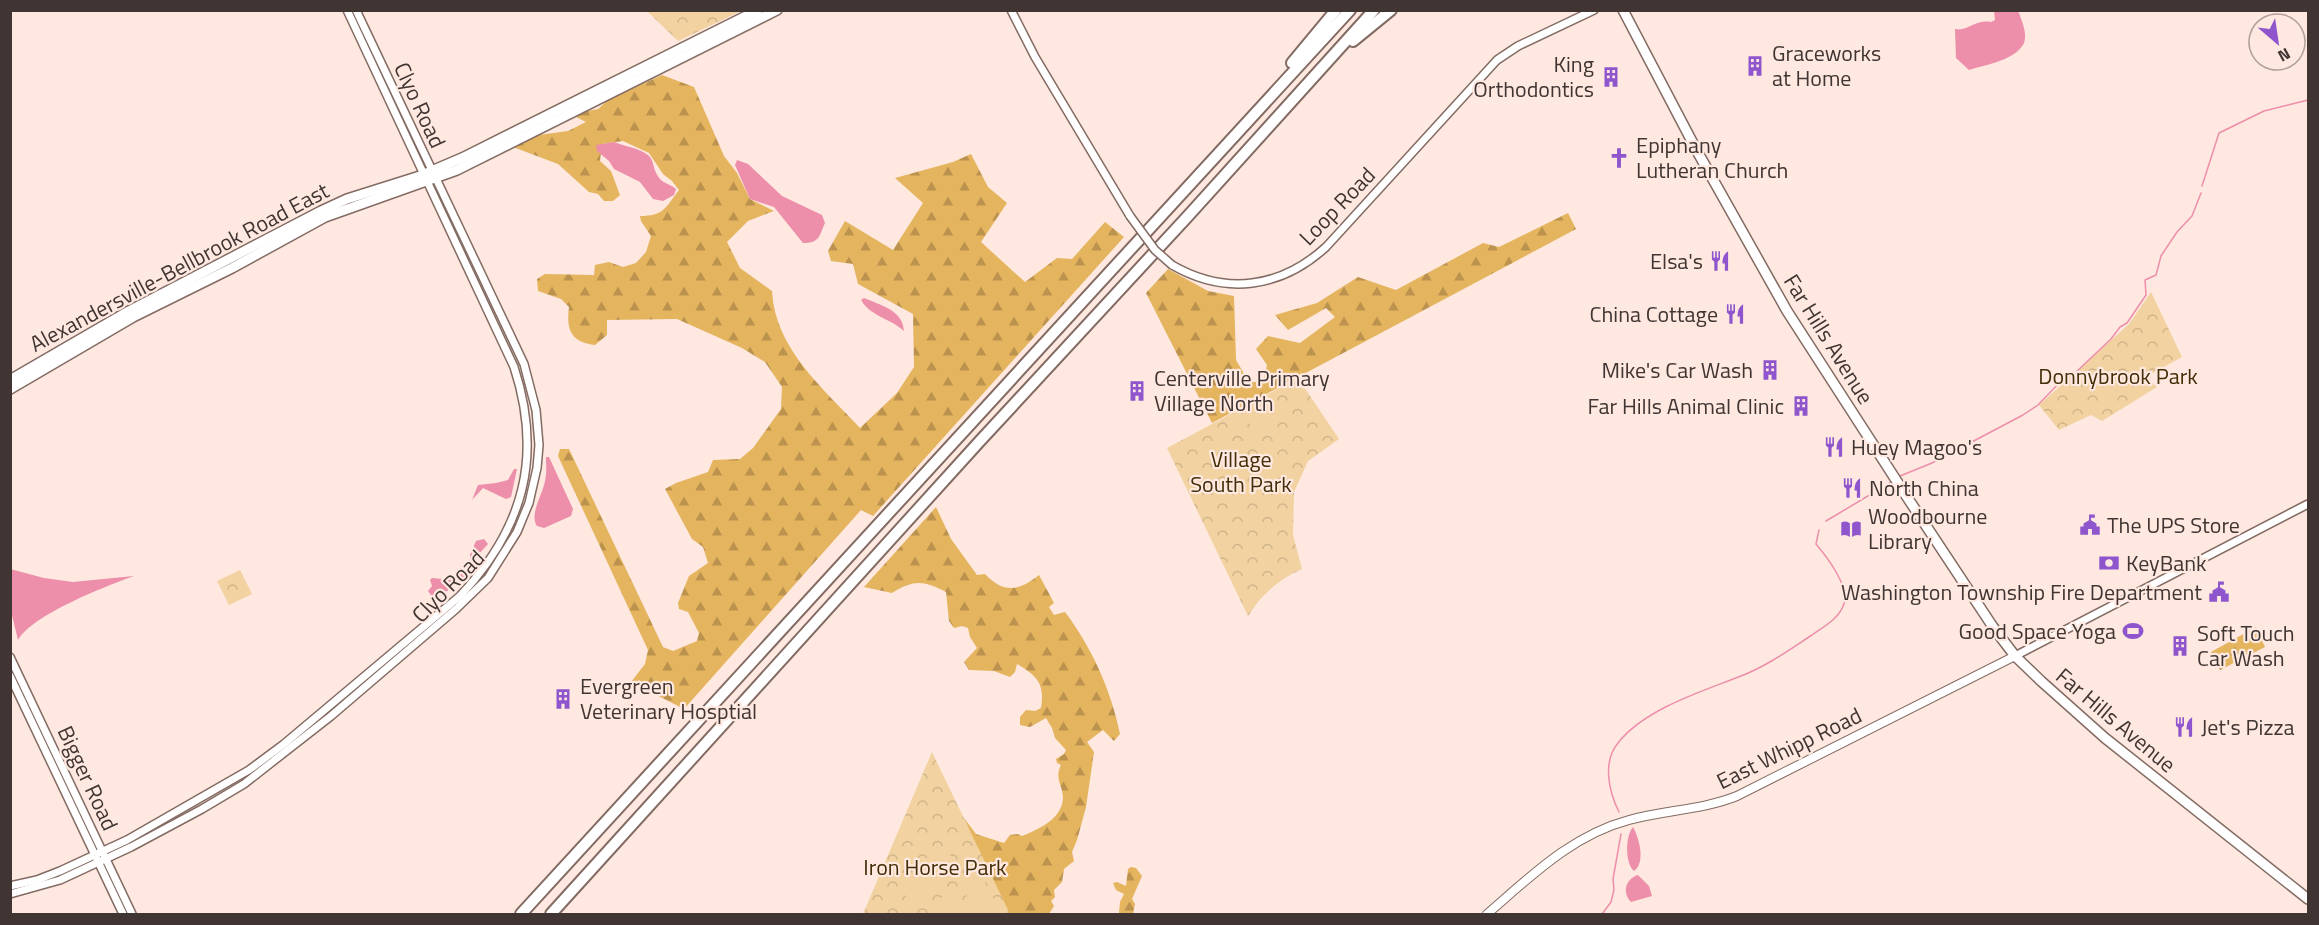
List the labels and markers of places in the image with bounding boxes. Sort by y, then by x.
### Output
place label: Graceworks at Home [1772,36,1881,95]
place label: King Orthodontics [1473,47,1594,106]
building icon: Graceworks at Home [1743,54,1767,78]
building icon: King Orthodontics [1599,65,1623,89]
place label: Epiphany Lutheran Church [1636,128,1788,187]
church icon: Epiphany Lutheran Church [1607,146,1631,170]
place label: Elsa's [1650,244,1703,278]
restaurant icon: Elsa's [1708,249,1732,273]
place label: China Cottage [1590,297,1718,331]
restaurant icon: China Cottage [1723,302,1747,326]
place label: Mike's Car Wash [1601,353,1753,387]
building icon: Mike's Car Wash [1758,358,1782,382]
place label: Centerville Primary Village North [1154,361,1330,420]
building icon: Centerville Primary Village North [1125,379,1149,403]
place label: Far Hills Animal Clinic [1588,389,1784,423]
building icon: Far Hills Animal Clinic [1789,394,1813,418]
place label: Huey Magoo's [1851,430,1982,464]
restaurant icon: Huey Magoo's [1822,435,1846,459]
place label: North China [1869,471,1979,505]
restaurant icon: North China [1840,476,1864,500]
place label: Woodbourne Library [1868,499,1987,558]
place label: The UPS Store [2107,508,2240,542]
public building icon: The UPS Store [2078,513,2102,537]
library icon: Woodbourne Library [1839,517,1863,541]
place label: KeyBank [2126,546,2207,580]
bank icon: KeyBank [2097,551,2121,575]
place label: Washington Township Fire Department [1841,575,2202,609]
public building icon: Washington Township Fire Department [2207,580,2231,604]
place label: Good Space Yoga [1959,614,2116,648]
place label: Soft Touch Car Wash [2197,616,2295,675]
sports icon: Good Space Yoga [2121,619,2145,643]
building icon: Soft Touch Car Wash [2168,634,2192,658]
place label: Evergreen Veterinary Hosptial [580,669,757,728]
building icon: Evergreen Veterinary Hosptial [551,687,575,711]
place label: Jet's Pizza [2201,710,2294,744]
restaurant icon: Jet's Pizza [2172,715,2196,739]

